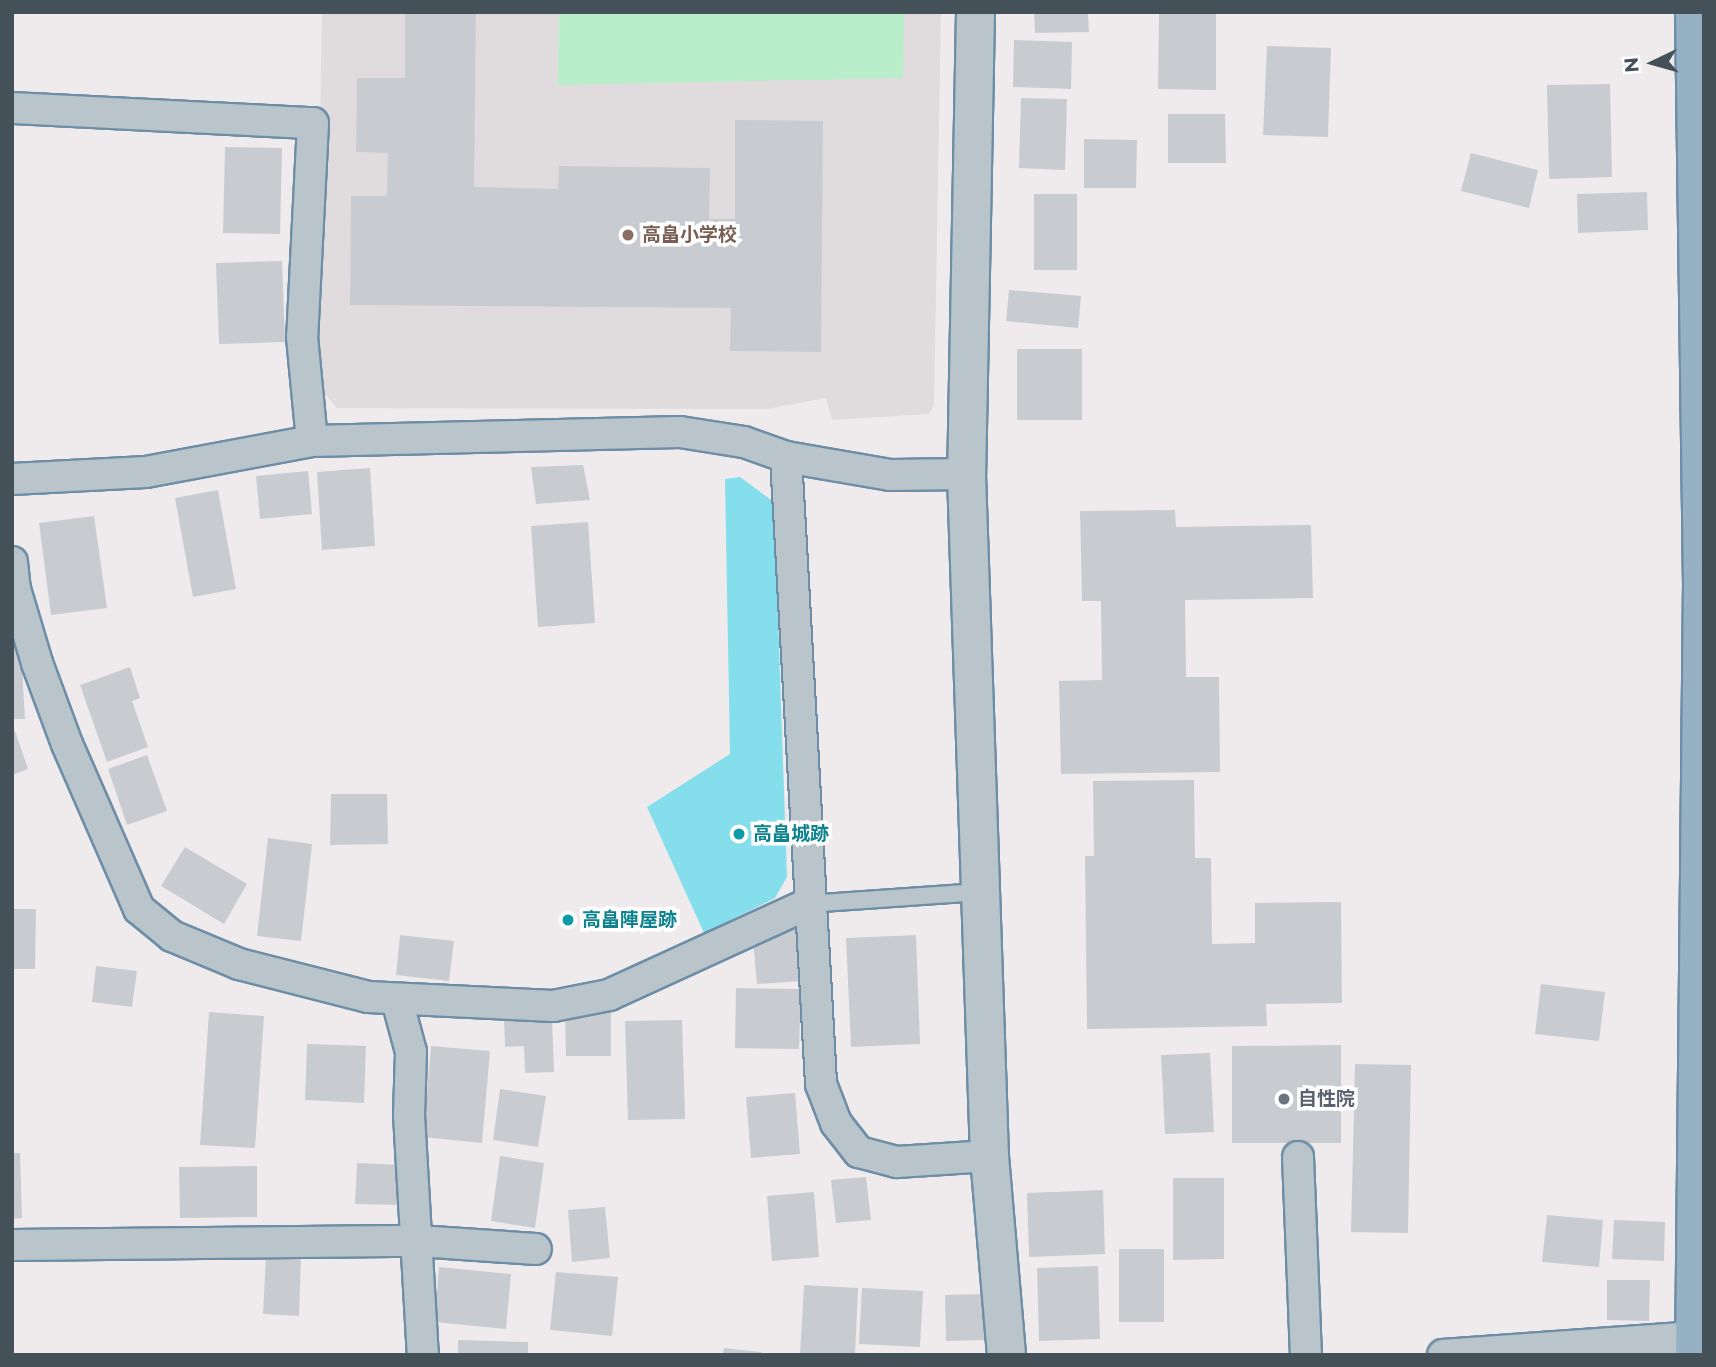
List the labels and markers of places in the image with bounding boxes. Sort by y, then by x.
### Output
place label: 高畠小学校 [642,224,737,246]
marker: 高畠小学校 [620,227,636,243]
place label: 高畠城跡 [753,823,829,845]
marker: 高畠城跡 [731,826,747,842]
place label: 高畠陣屋跡 [582,909,677,931]
marker: 高畠陣屋跡 [560,912,576,928]
place label: 自性院 [1298,1088,1355,1110]
marker: 自性院 [1276,1091,1292,1107]

